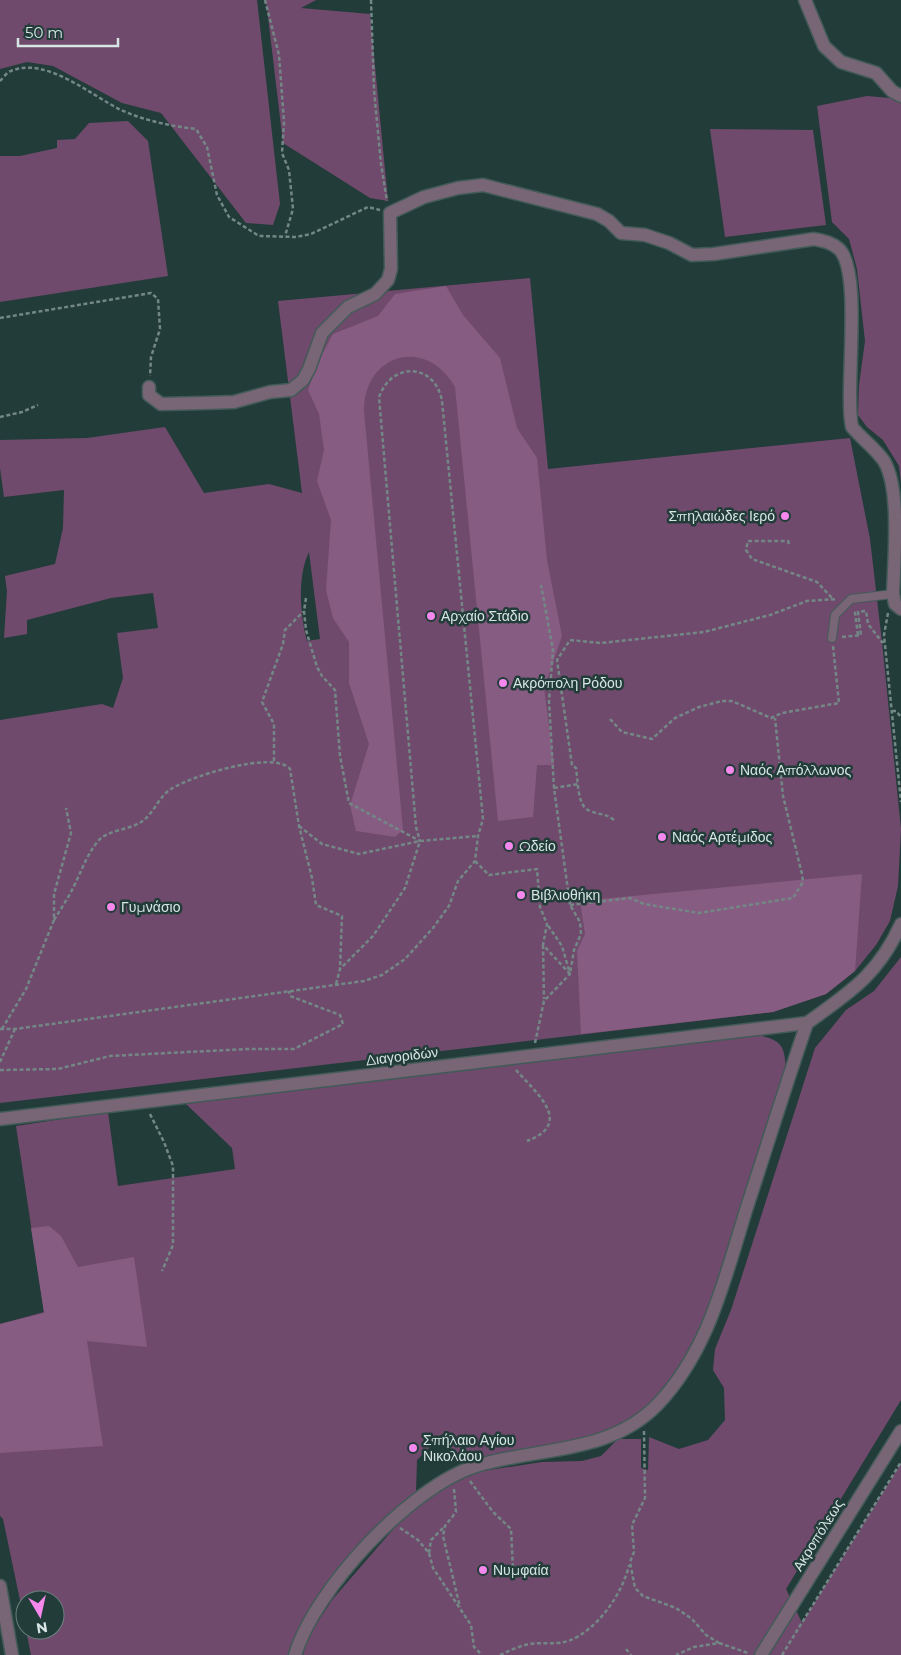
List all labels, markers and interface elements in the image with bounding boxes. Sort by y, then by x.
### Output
scale bar [18,15,118,47]
text: 50 m [25,23,63,42]
place label: Σπηλαιώδες Ιερό [668,507,775,525]
marker: Σπηλαιώδες Ιερό [779,510,791,522]
place label: Αρχαίο Στάδιο [441,607,529,625]
marker: Αρχαίο Στάδιο [425,610,437,622]
place label: Ακρόπολη Ρόδου [513,674,622,692]
marker: Ακρόπολη Ρόδου [497,677,509,689]
place label: Ναός Απόλλωνος [740,761,852,779]
marker: Ναός Απόλλωνος [724,764,736,776]
place label: Ναός Αρτέμιδος [672,828,772,846]
marker: Ναός Αρτέμιδος [656,831,668,843]
place label: Ωδείο [519,837,556,855]
marker: Ωδείο [503,840,515,852]
place label: Βιβλιοθήκη [531,886,600,904]
marker: Βιβλιοθήκη [515,889,527,901]
place label: Γυμνάσιο [121,898,181,916]
marker: Γυμνάσιο [105,901,117,913]
street label: Διαγοριδών [365,1043,439,1069]
place label: Σπήλαιο Αγίου Νικολάου [423,1431,514,1465]
marker: Σπήλαιο Αγίου Νικολάου [407,1442,419,1454]
street label: Ακροπόλεως [789,1495,847,1574]
place label: Νυμφαία [493,1561,549,1579]
marker: Νυμφαία [477,1564,489,1576]
north arrow [15,1590,65,1640]
text: N [35,1618,49,1638]

